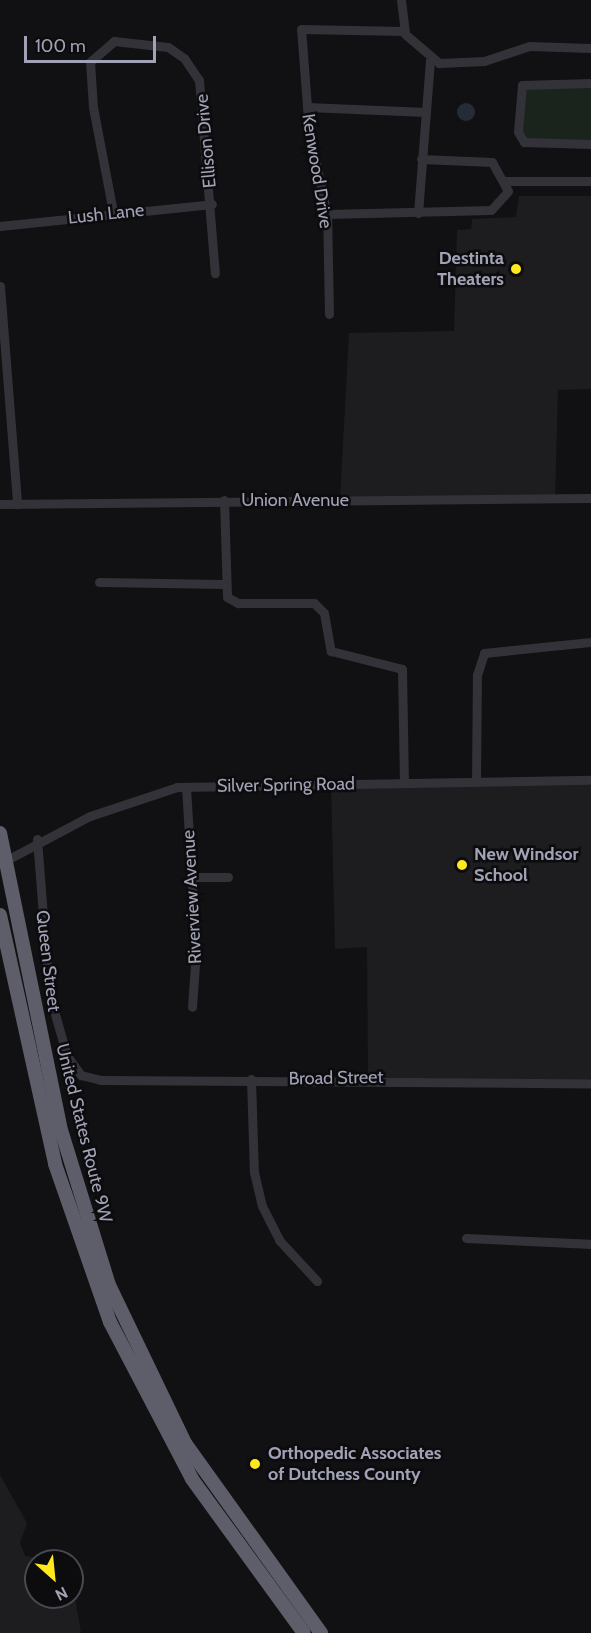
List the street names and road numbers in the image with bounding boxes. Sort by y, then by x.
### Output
street label: Ellison Drive [191,93,221,189]
street label: Kenwood Drive [297,112,337,230]
street label: Lush Lane [67,199,145,229]
street label: Union Avenue [241,489,349,511]
street label: Silver Spring Road [217,773,355,797]
street label: Riverview Avenue [178,829,206,965]
street label: Queen Street [31,909,65,1013]
street label: United States Route 9W [51,1041,117,1225]
street label: Broad Street [288,1066,384,1090]

